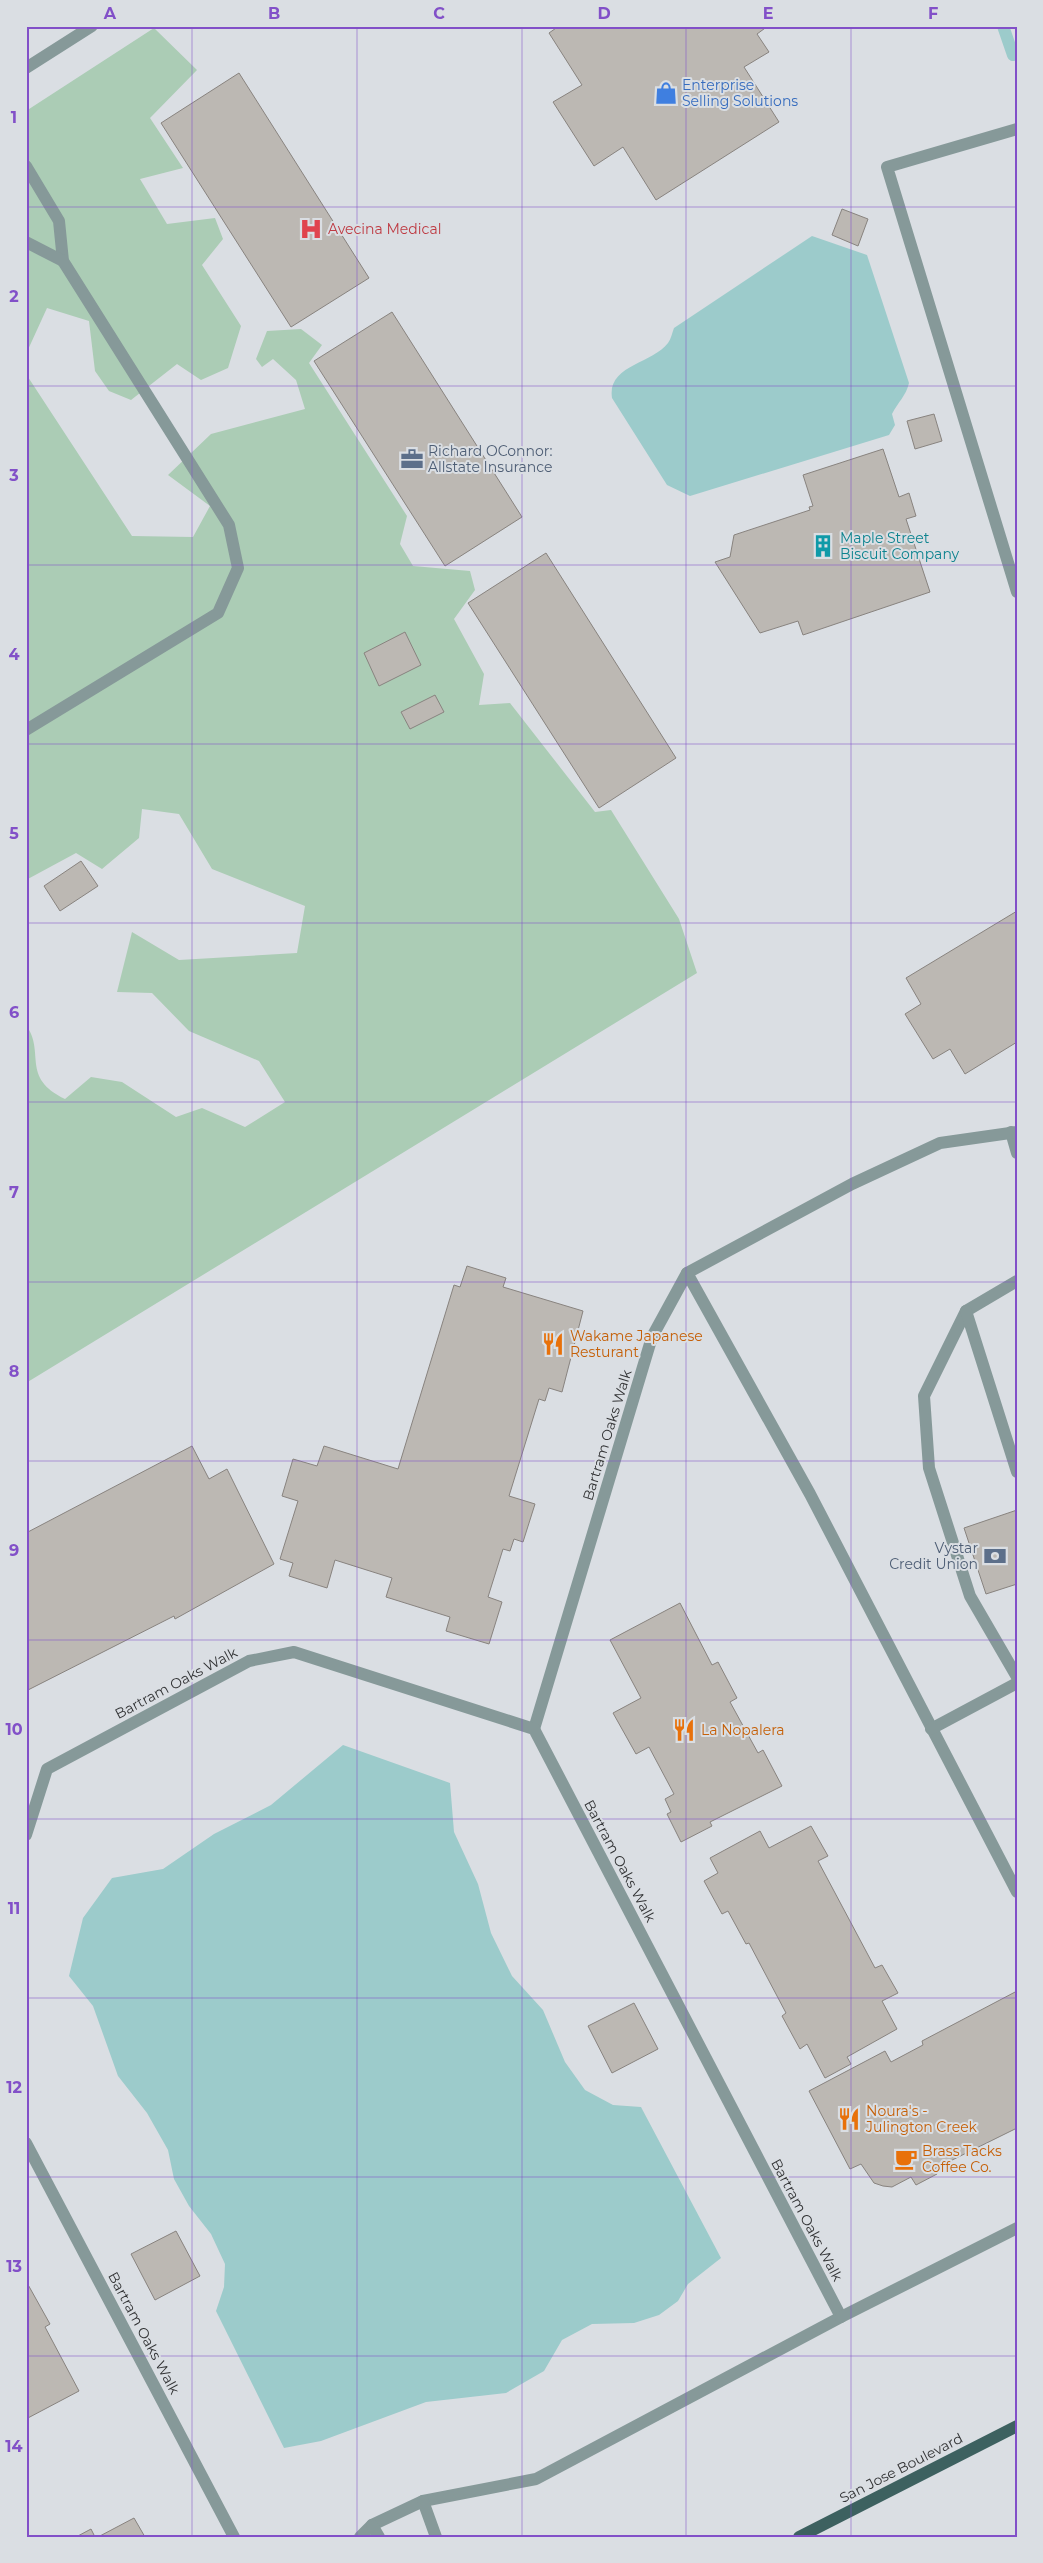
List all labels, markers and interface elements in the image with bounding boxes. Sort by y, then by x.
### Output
text: A [103,4,117,23]
text: B [268,4,280,23]
text: C [433,4,445,23]
text: D [597,4,611,23]
text: E [763,4,773,23]
text: F [928,4,938,23]
place label: Enterprise Selling Solutions [682,76,798,110]
shop icon: Enterprise Selling Solutions [653,80,679,106]
text: 1 [11,108,17,127]
hospital icon: Avecina Medical [298,216,324,242]
place label: Avecina Medical [328,220,441,238]
text: 2 [9,287,19,306]
place label: Richard OConnor: Allstate Insurance [428,442,553,476]
office icon: Richard OConnor: Allstate Insurance [399,446,425,472]
text: 3 [8,466,19,485]
place label: Maple Street Biscuit Company [840,529,960,563]
building icon: Maple Street Biscuit Company [810,533,836,559]
text: 4 [8,645,20,664]
text: 5 [9,824,19,843]
text: 6 [9,1003,19,1022]
text: 7 [9,1183,19,1202]
place label: Wakame Japanese Resturant [570,1327,703,1361]
restaurant icon: Wakame Japanese Resturant [540,1331,566,1357]
text: 8 [9,1362,19,1381]
street label: Bartram Oaks Walk [579,1367,636,1503]
place label: Vystar Credit Union [889,1539,978,1573]
text: 9 [9,1541,19,1560]
bank icon: Vystar Credit Union [982,1543,1008,1569]
street label: Bartram Oaks Walk [112,1643,241,1723]
restaurant icon: La Nopalera [671,1717,697,1743]
text: 10 [5,1720,23,1739]
place label: La Nopalera [701,1721,785,1739]
street label: Bartram Oaks Walk [580,1797,660,1926]
text: 11 [8,1899,20,1918]
text: 12 [6,2078,22,2097]
place label: Noura's - Julington Creek [865,2102,978,2136]
restaurant icon: Noura's - Julington Creek [836,2106,862,2132]
place label: Brass Tacks Coffee Co. [922,2142,1002,2176]
cafe icon: Brass Tacks Coffee Co. [893,2146,919,2172]
street label: Bartram Oaks Walk [767,2156,847,2285]
text: 13 [6,2257,22,2276]
street label: Bartram Oaks Walk [104,2269,184,2398]
street label: San Jose Boulevard [836,2429,966,2507]
text: 14 [5,2437,23,2456]

